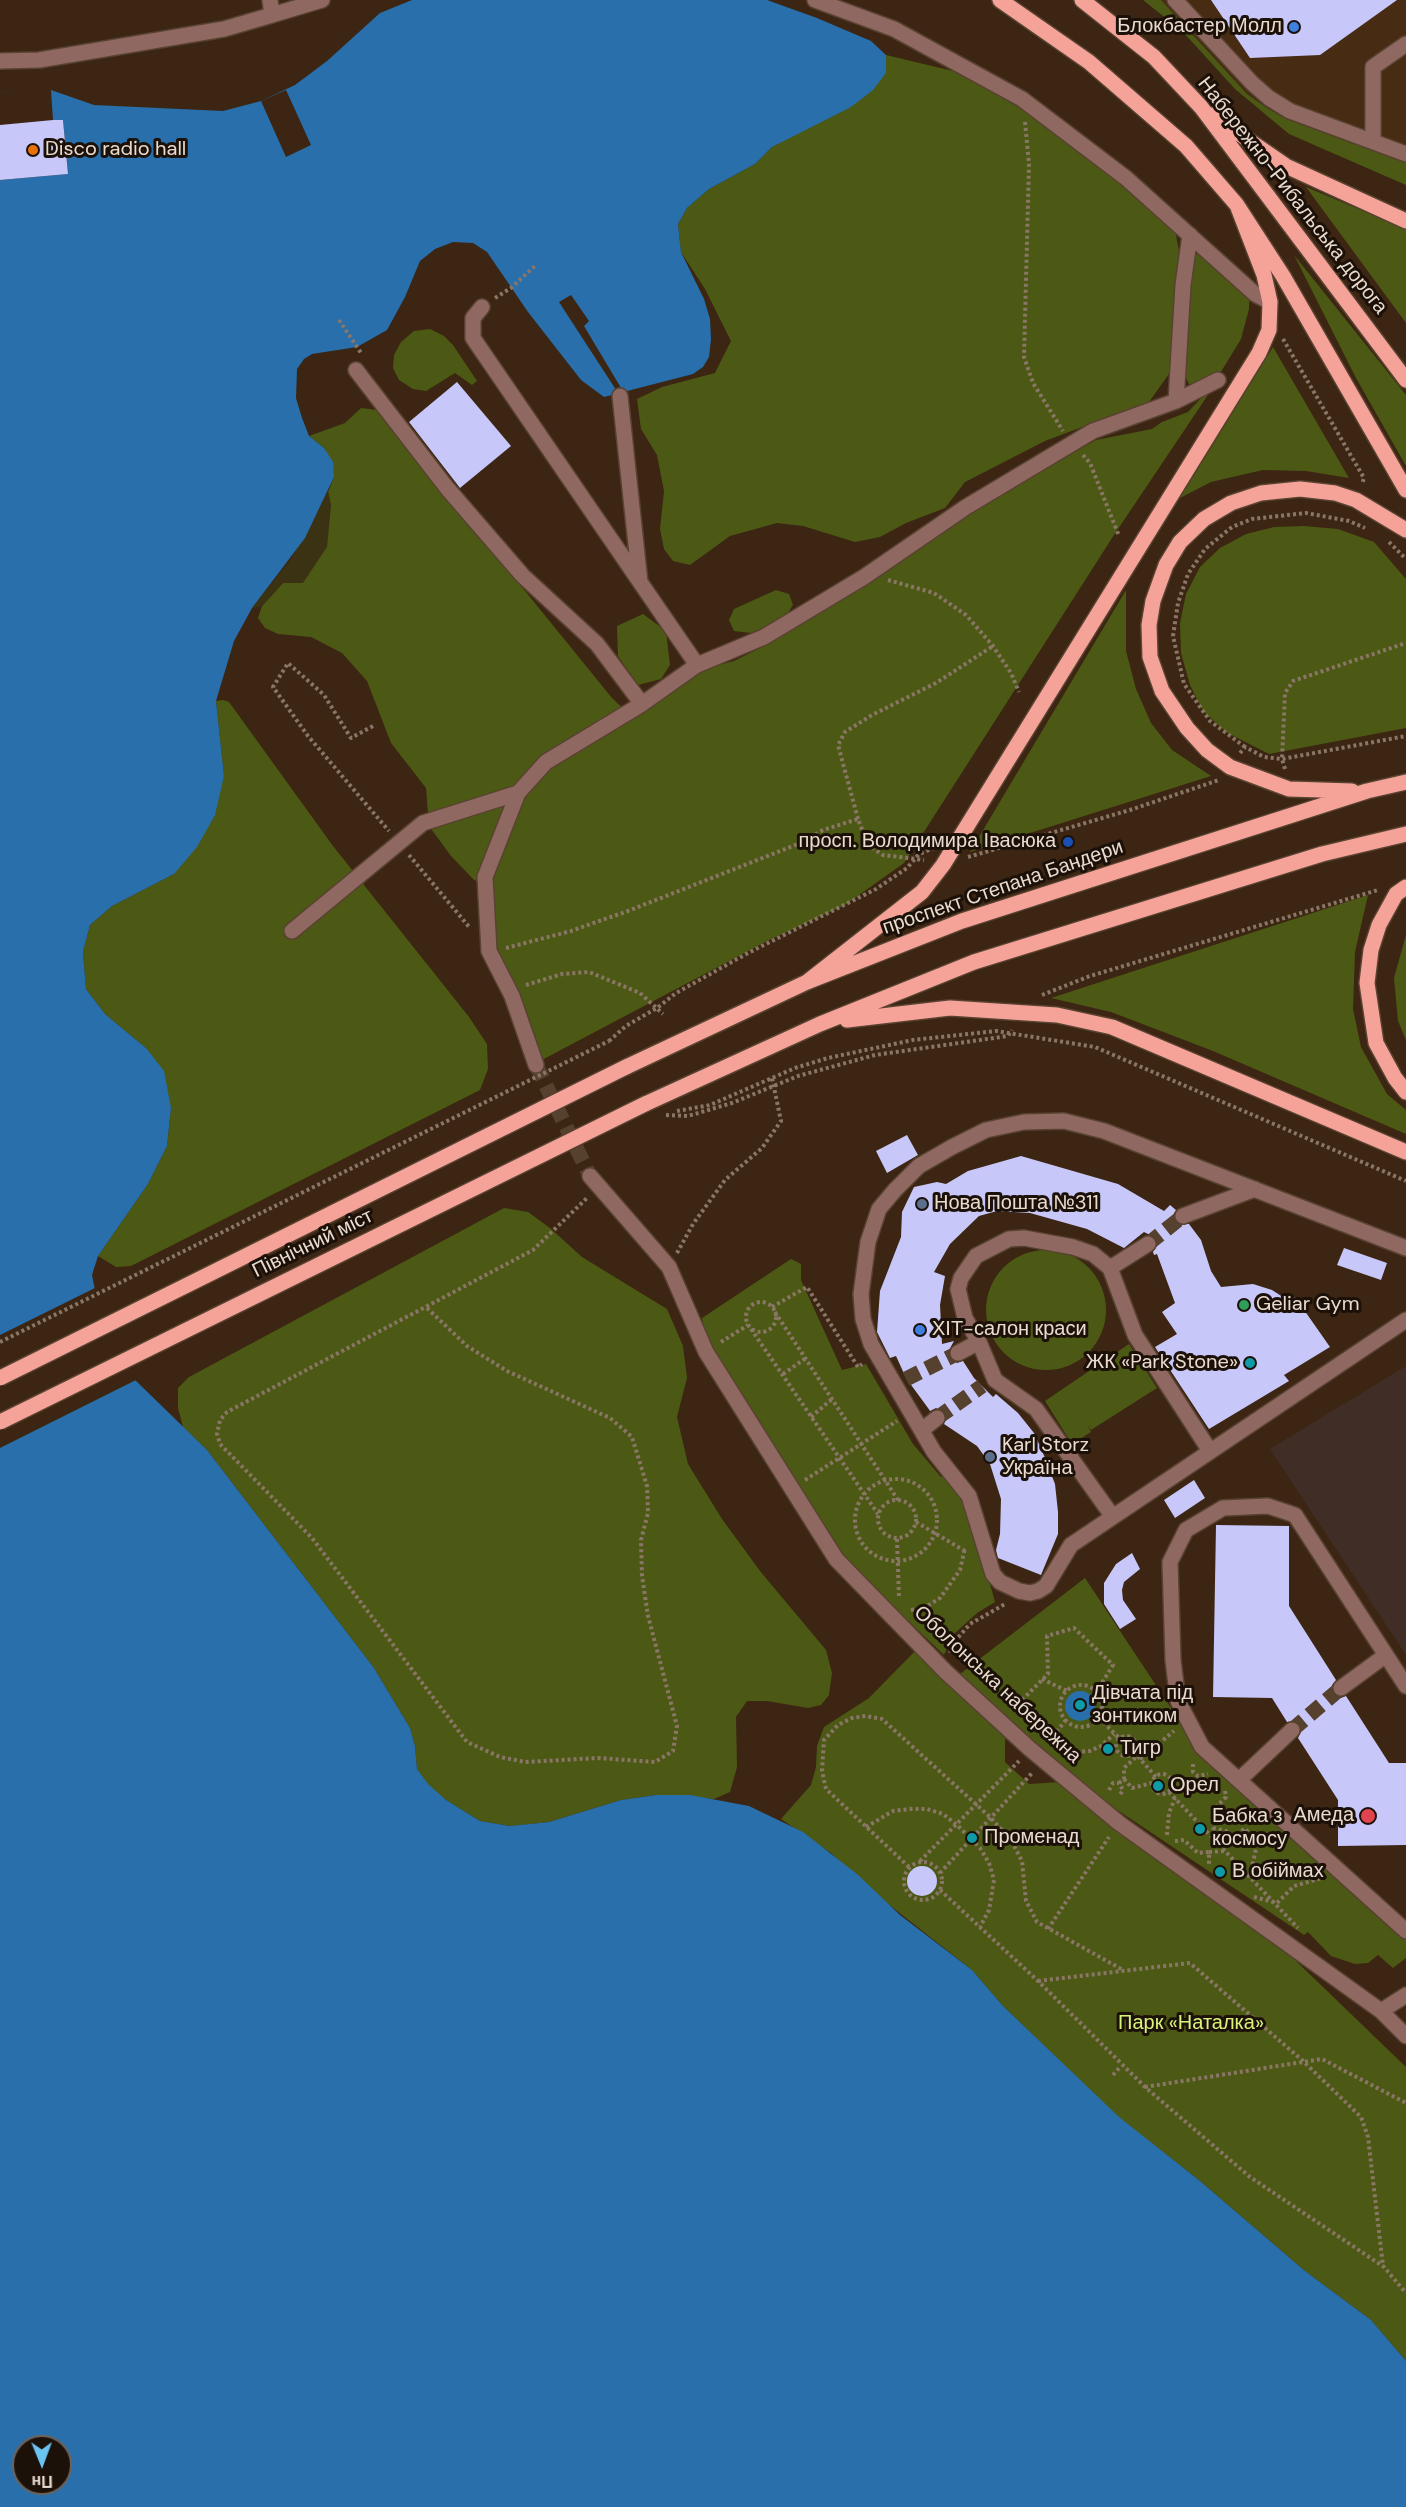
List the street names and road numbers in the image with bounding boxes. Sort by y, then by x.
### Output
street label: Набережно-Рибальська дорога [1192,73,1392,319]
street label: проспект Степана Бандери [880,836,1126,940]
street label: Північний міст [249,1204,377,1284]
street label: Оболонська набережна [908,1601,1086,1769]

